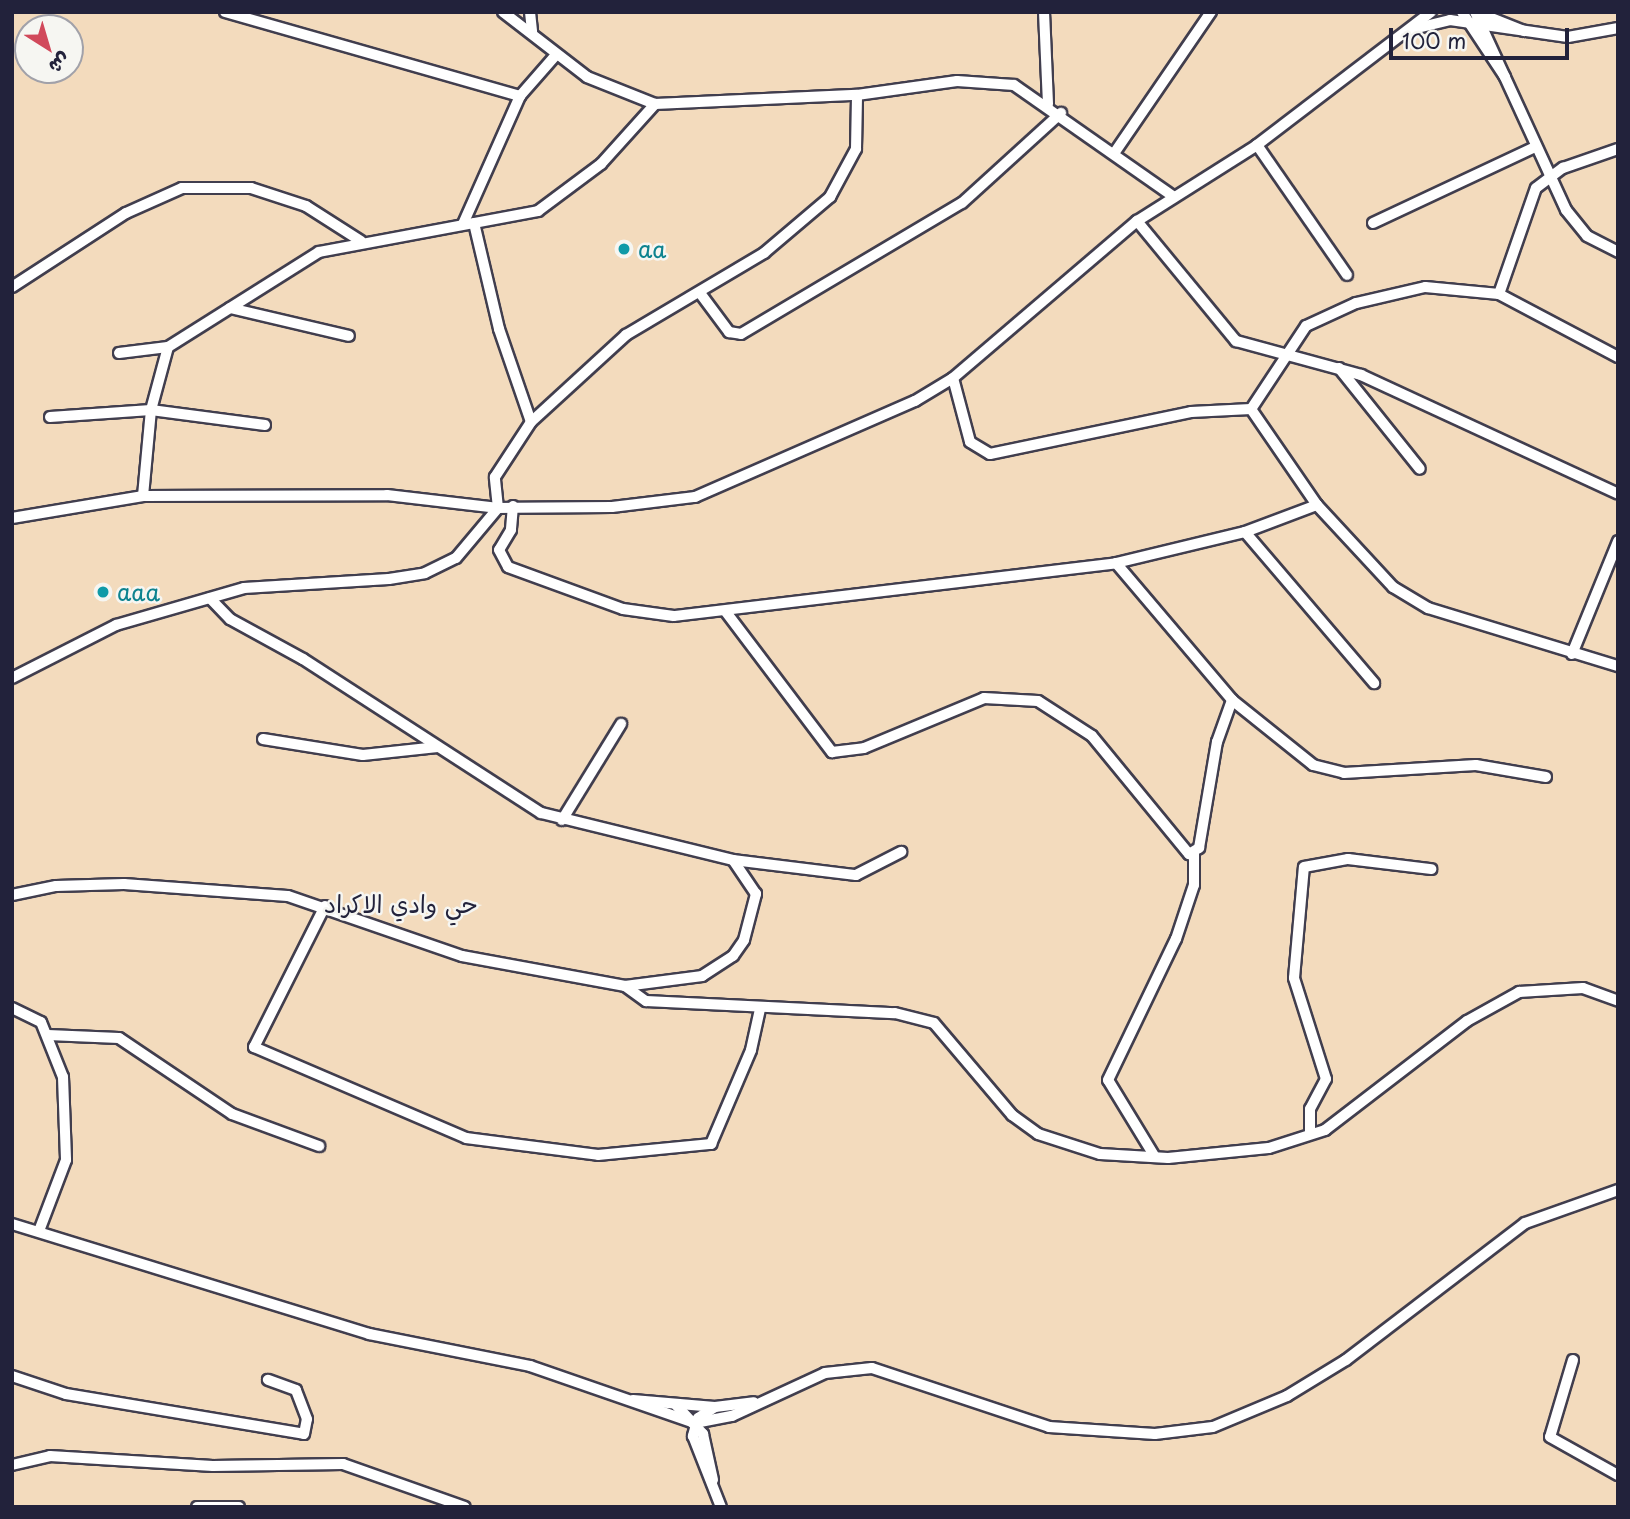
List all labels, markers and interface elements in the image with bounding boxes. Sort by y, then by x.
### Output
north arrow [14,14,84,84]
scale bar [1392,14,1572,58]
text: 100 m [1402,24,1466,56]
text: ش [44,47,77,82]
place label: aa [638,235,666,263]
marker: aa [616,241,632,257]
place label: aaa [117,578,160,606]
marker: aaa [95,584,111,600]
district label: حي وادي الاكراد [324,890,478,918]

